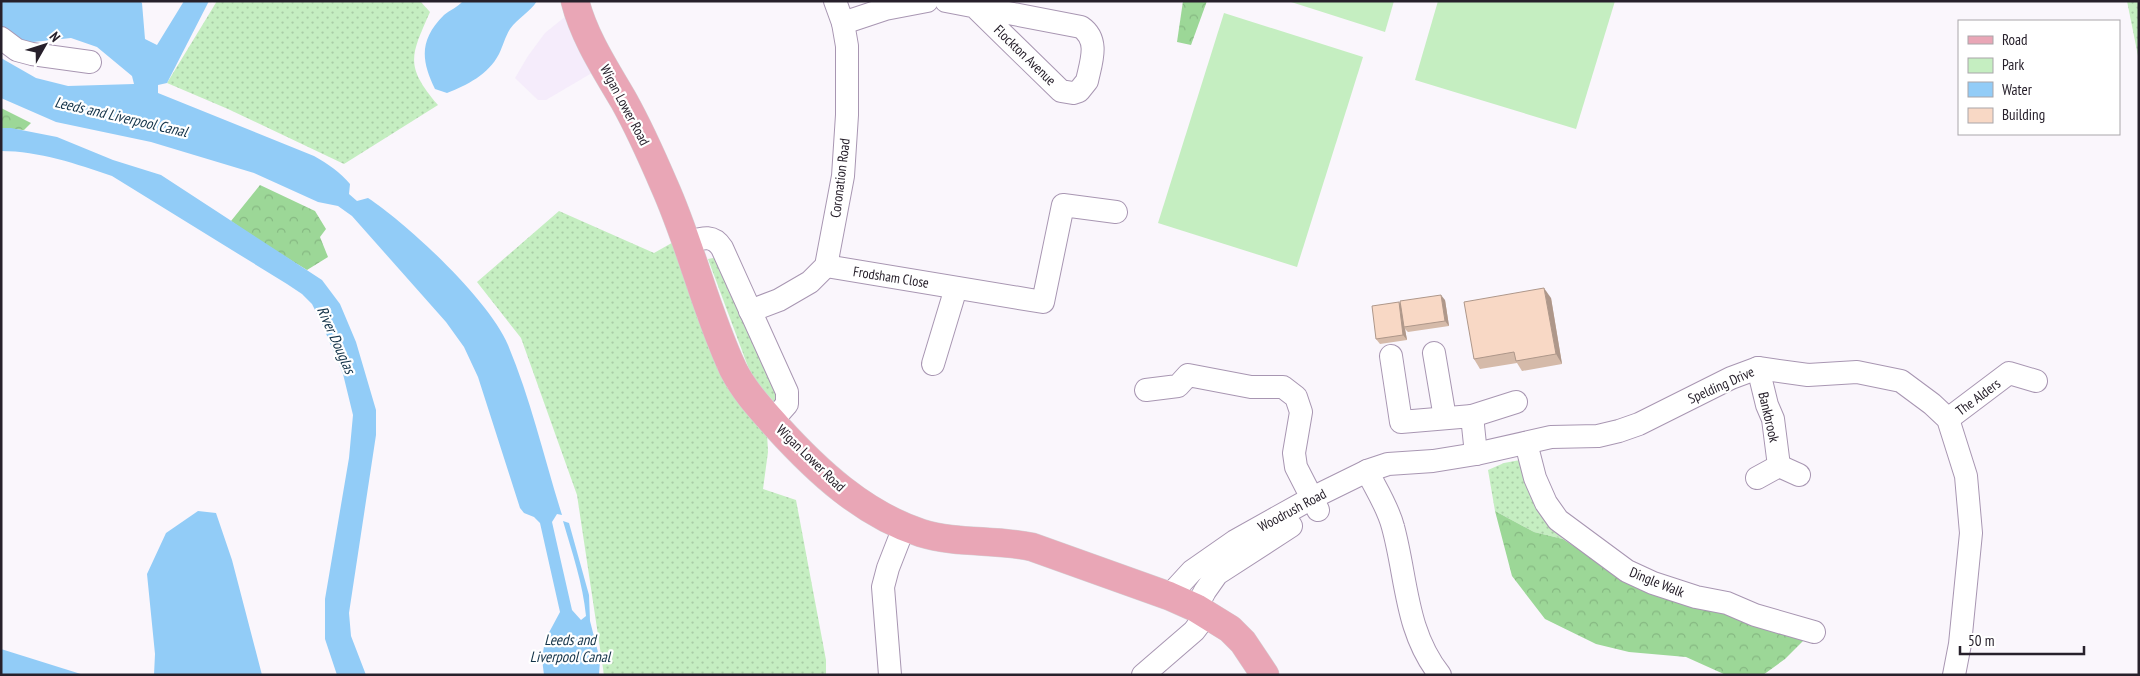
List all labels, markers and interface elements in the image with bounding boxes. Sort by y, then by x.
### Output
north arrow [20,20,70,70]
legend [1958,20,2120,135]
street label: Flockton Avenue [990,21,1060,89]
text: N [46,28,64,45]
text: Road [2002,30,2028,49]
text: Park [2002,55,2024,74]
street label: Wigan Lower Road [596,62,654,148]
text: Water [2002,80,2033,99]
water label: Leeds and Liverpool Canal [53,92,191,141]
text: Building [2002,105,2045,124]
street label: Coronation Road [826,137,854,219]
street label: Frodsham Close [852,262,930,292]
water label: River Douglas [313,303,360,378]
street label: Spelding Drive [1685,362,1757,408]
street label: The Alders [1952,374,2004,420]
street label: Bankbrook [1754,390,1784,445]
street label: Wigan Lower Road [773,421,849,495]
street label: Woodrush Road [1255,485,1329,535]
street label: Dingle Walk [1627,563,1688,601]
scale bar [1960,624,2084,656]
water label: Leeds and Liverpool Canal [530,630,612,666]
text: 50 m [1968,631,1994,650]

